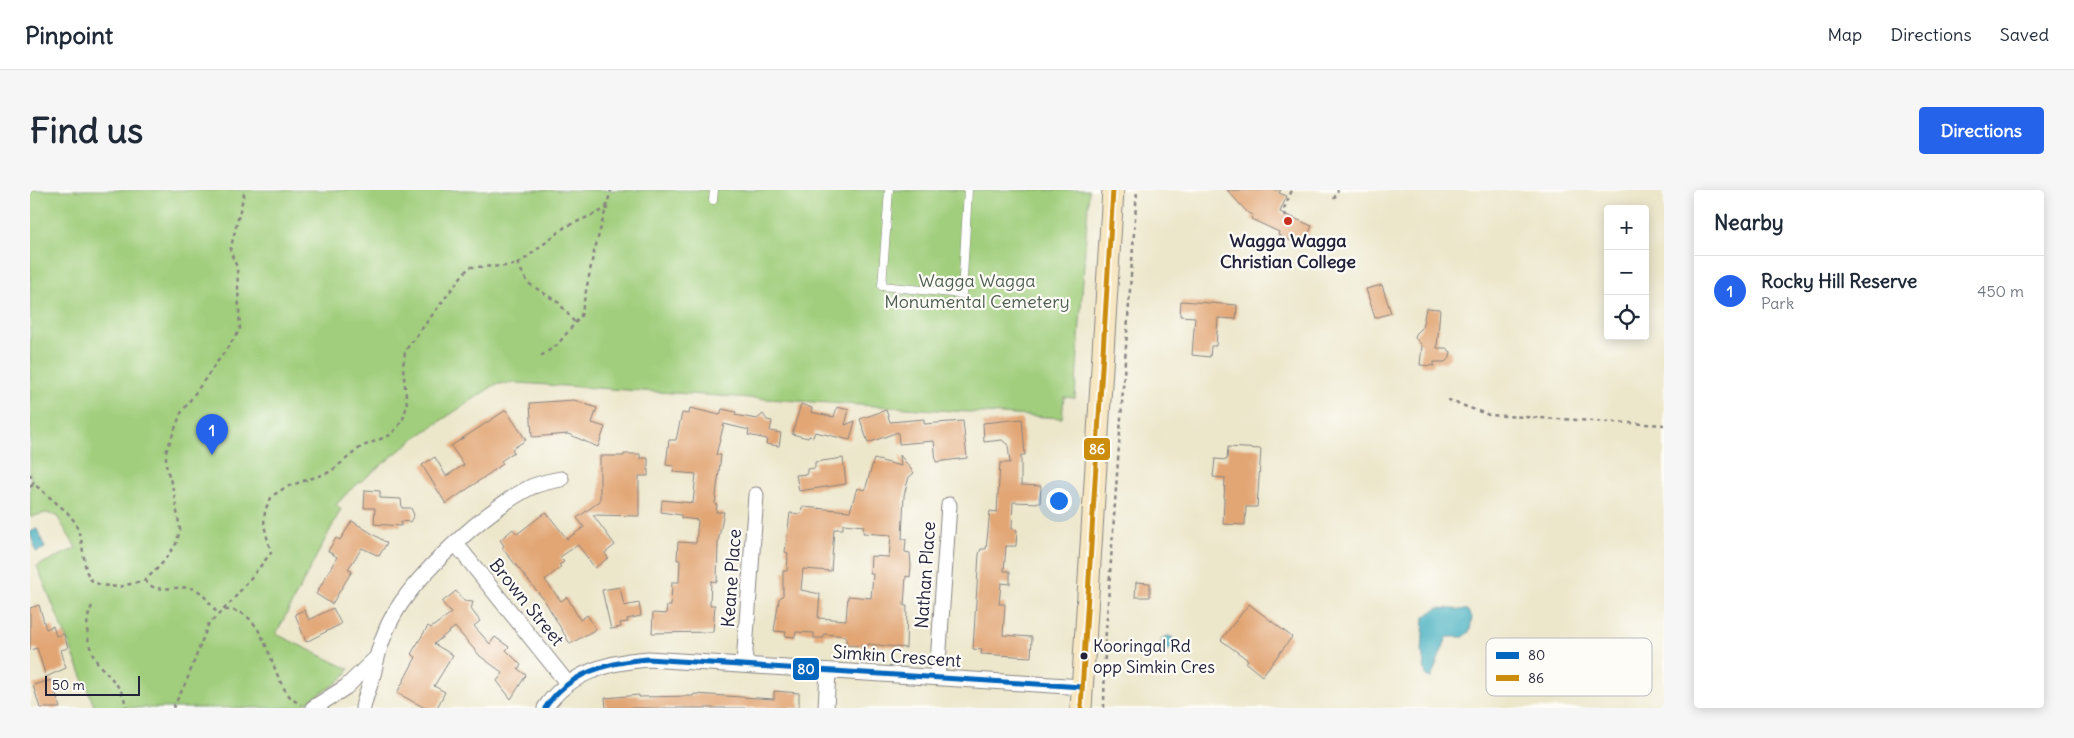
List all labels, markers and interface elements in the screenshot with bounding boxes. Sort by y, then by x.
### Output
text: Pinpoint [25,20,113,50]
text: Map [1827,23,1862,46]
text: Directions [1890,23,1972,46]
text: Saved [2000,23,2049,46]
button: Directions [1919,107,2044,154]
text: Find us [30,108,143,152]
map controls [1604,205,1649,340]
button: + [1604,205,1649,250]
text: Nearby [1714,209,1784,236]
marker: Wagga Wagga Christian College [1282,215,1294,227]
place label: Wagga Wagga Christian College [1220,229,1356,273]
button: − [1604,250,1649,295]
park label: Wagga Wagga Monumental Cemetery [884,269,1070,313]
text: Rocky Hill Reserve [1761,269,1917,293]
text: 1 [1727,281,1733,301]
text: 450 m [1977,281,2024,301]
text: Park [1761,293,1794,313]
button: locate [1604,295,1649,340]
pin: 1 [196,414,228,455]
line badge: 86 [1083,437,1111,461]
text: 86 [1089,440,1105,458]
your location [1046,488,1072,514]
street label: Nathan Place [910,521,940,629]
street label: Keane Place [716,528,746,628]
street label: Brown Street [485,554,569,650]
place label: Kooringal Rd opp Simkin Cres [1093,635,1215,678]
legend [1486,638,1652,696]
street label: Simkin Crescent [832,640,962,672]
text: 80 [1528,646,1545,664]
marker: Kooringal Rd opp Simkin Cres [1079,651,1089,661]
line badge: 80 [792,657,820,681]
text: 80 [797,660,815,678]
text: 86 [1528,669,1544,687]
scale bar [45,673,140,696]
text: 50 m [52,676,85,694]

